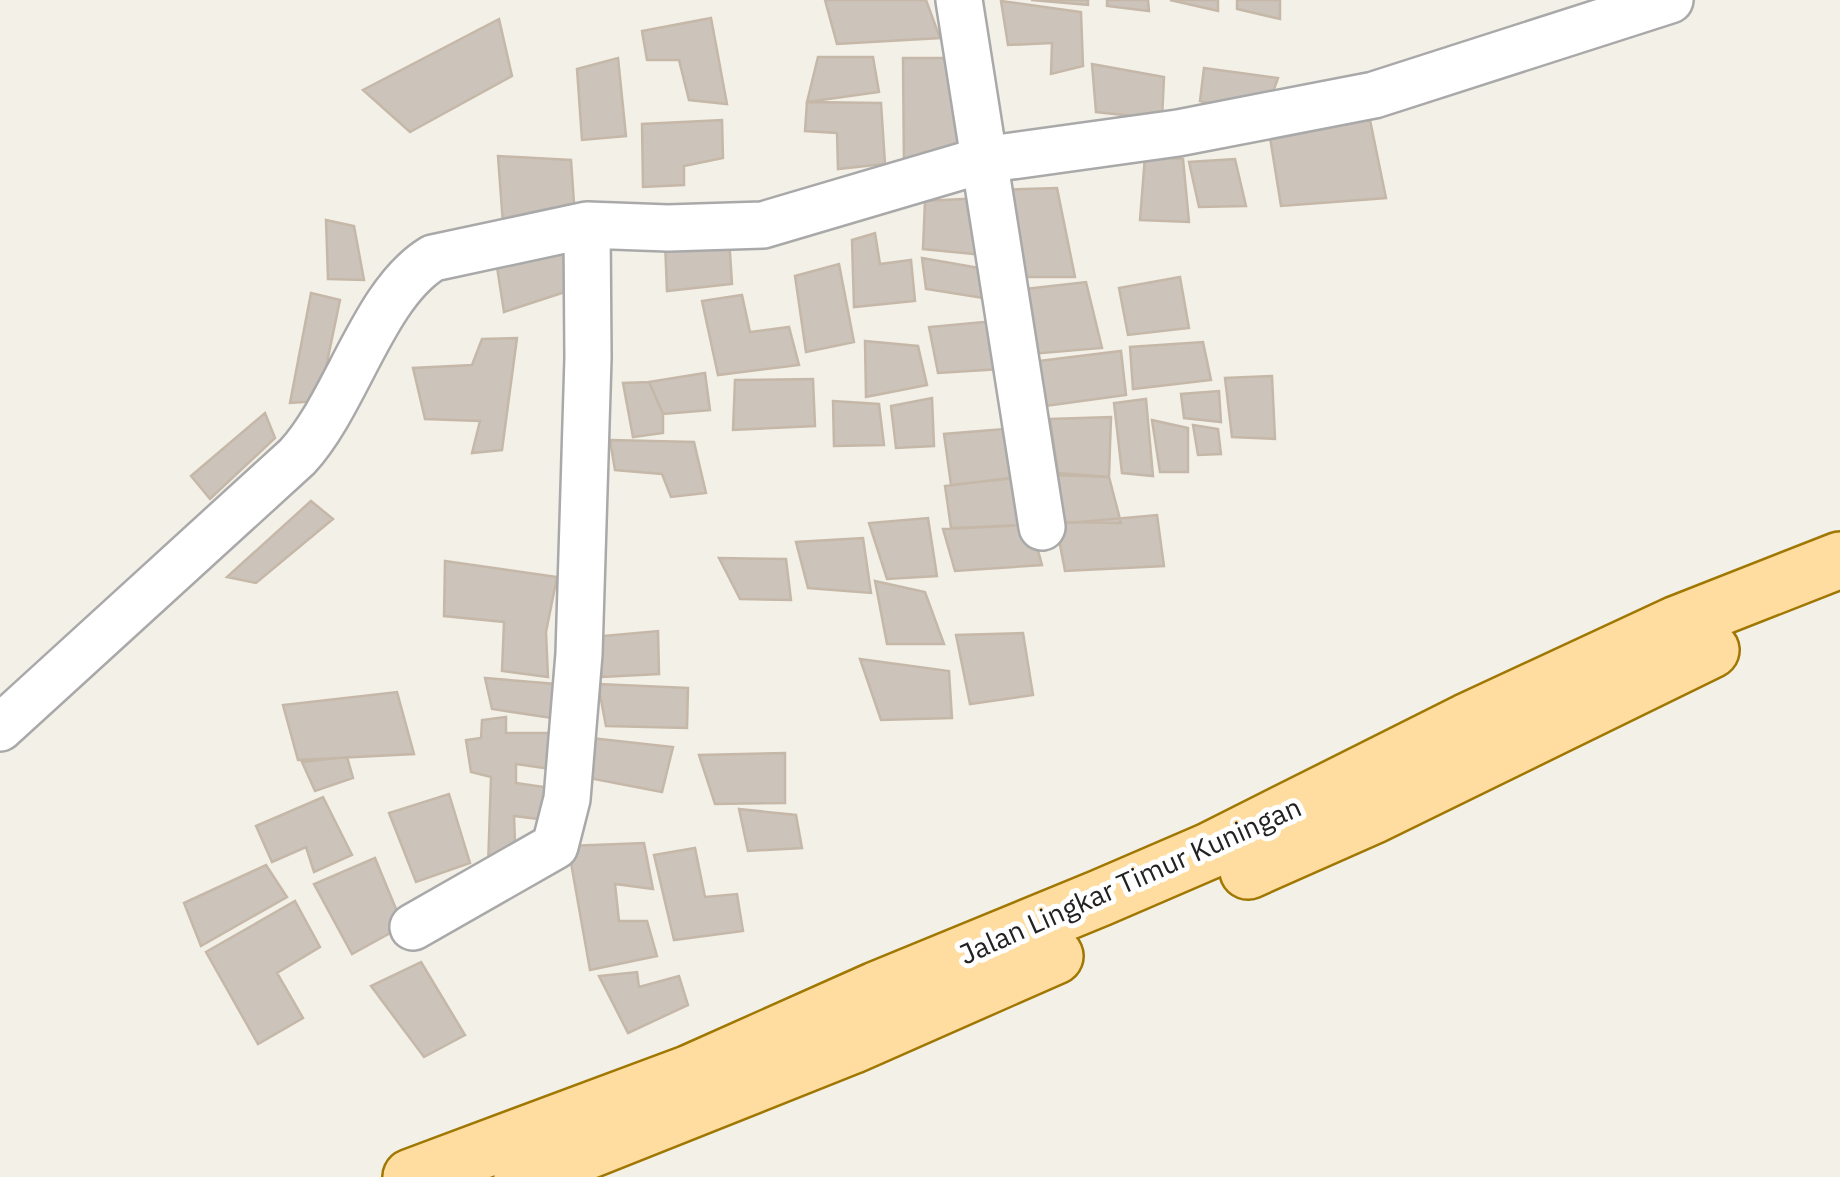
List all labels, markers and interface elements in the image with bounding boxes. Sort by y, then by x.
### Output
street label: Jalan Lingkar Timur Kuningan [953,788,1307,972]

